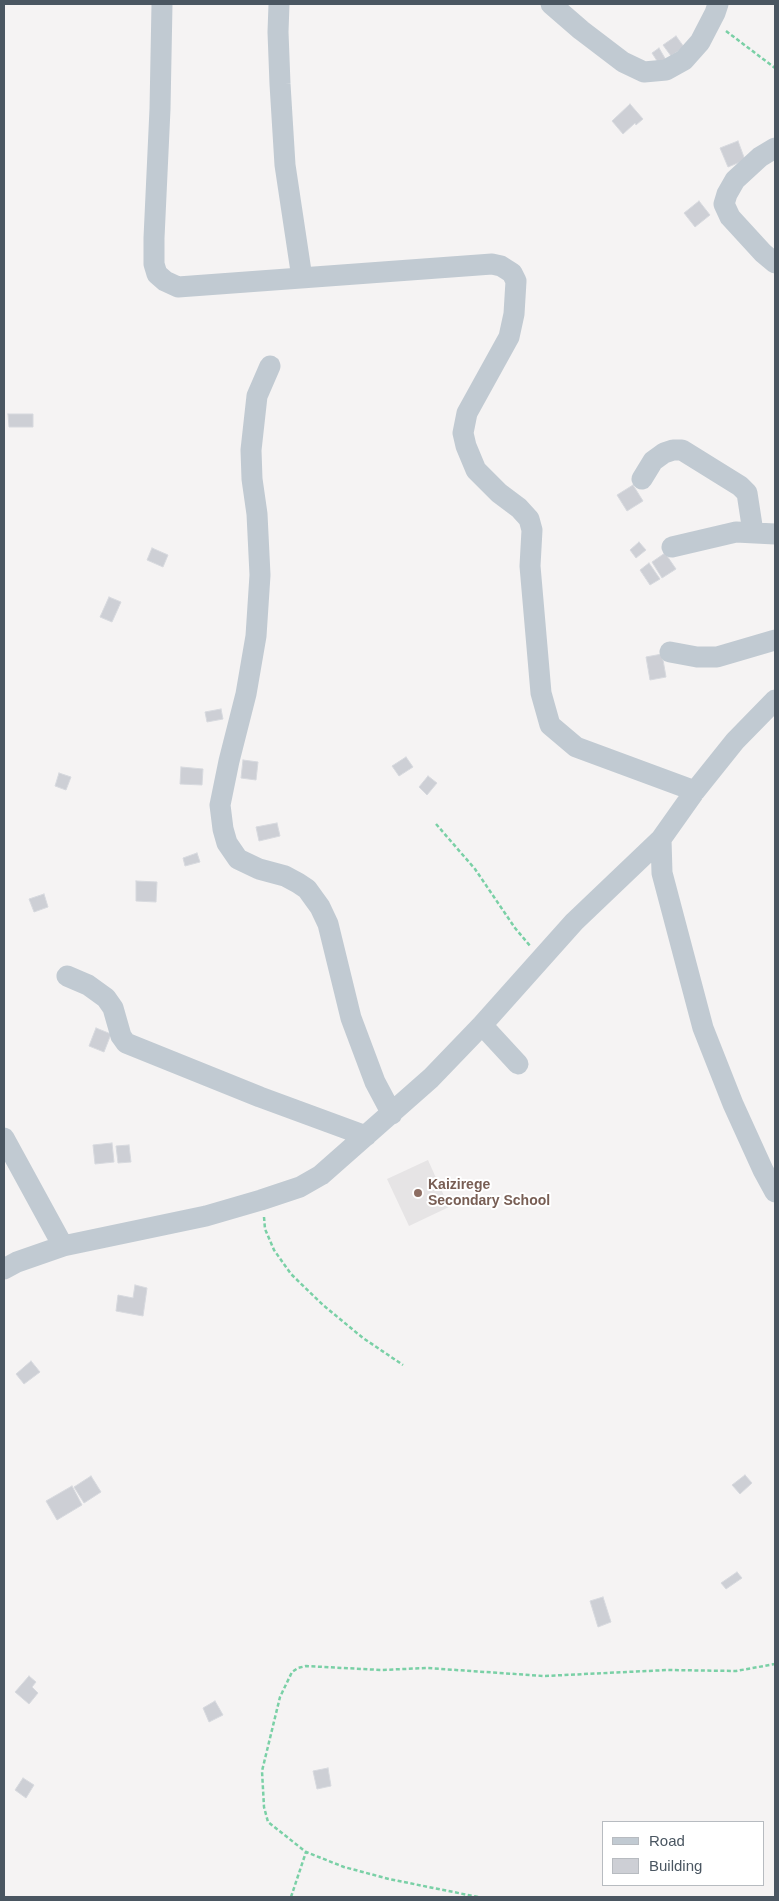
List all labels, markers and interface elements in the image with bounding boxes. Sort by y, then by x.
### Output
place label: Kaizirege Secondary School [428,1177,550,1210]
marker: Kaizirege Secondary School [412,1187,424,1199]
legend [602,1821,764,1886]
text: Road [649,1832,685,1849]
text: Building [649,1857,702,1874]

